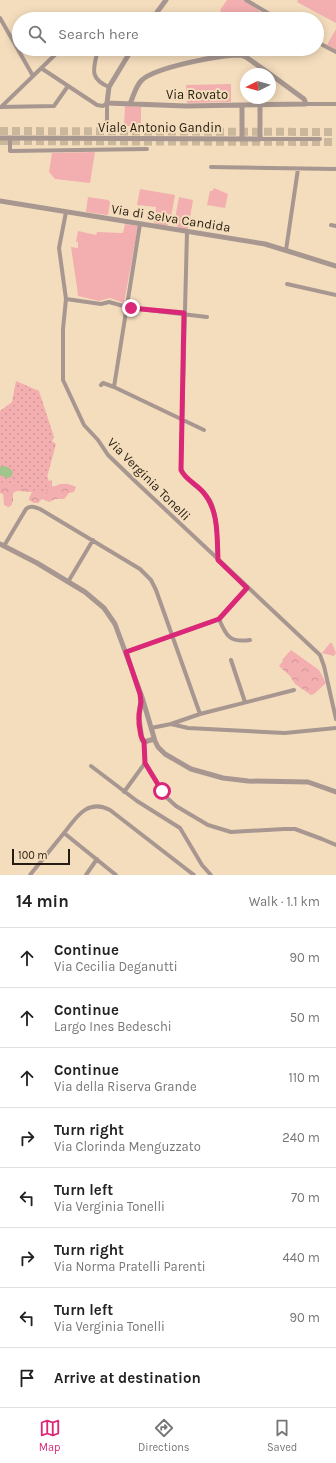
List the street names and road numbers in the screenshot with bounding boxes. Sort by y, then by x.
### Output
street label: Via Rovato [166,87,228,102]
street label: Viale Antonio Gandin [98,120,222,135]
street label: Via di Selva Candida [110,201,232,235]
street label: Via Verginia Tonelli [104,434,194,524]

